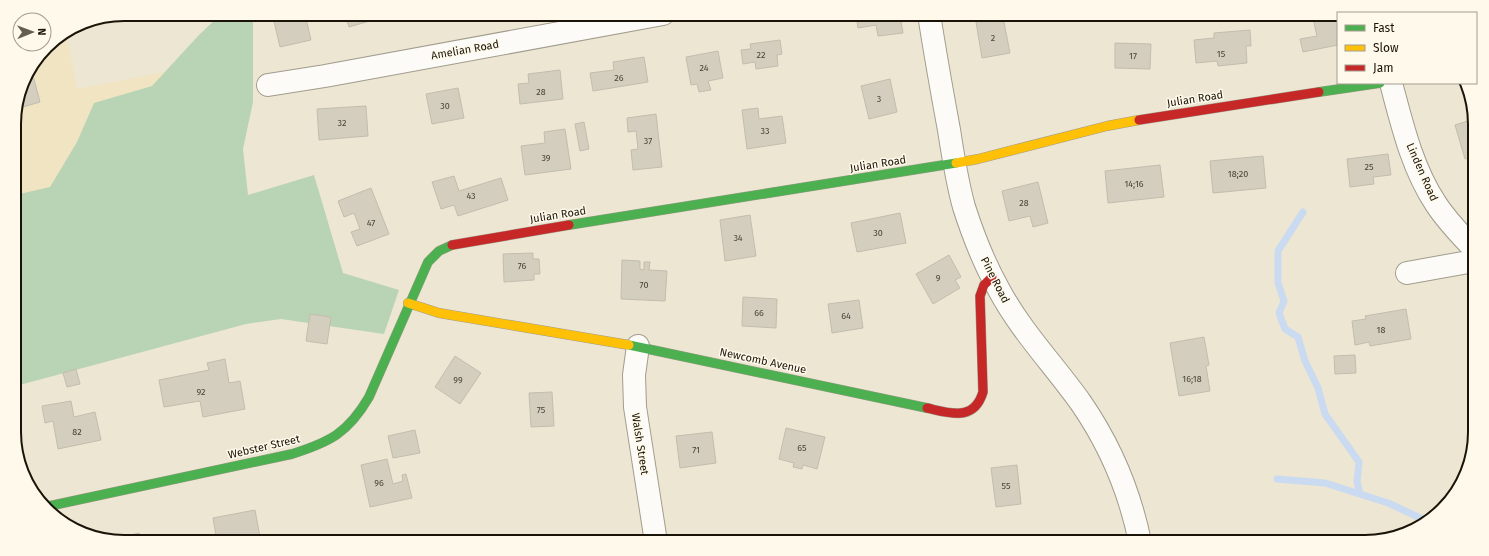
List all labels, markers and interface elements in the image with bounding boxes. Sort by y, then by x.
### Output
north arrow [12,12,52,52]
legend [1337,12,1477,84]
text: Fast [1373,21,1395,35]
text: N [35,28,48,36]
house number: 2 [991,33,995,43]
street label: Amelian Road [430,38,500,62]
text: Slow [1373,41,1399,55]
house number: 15 [1217,49,1226,59]
house number: 22 [757,50,765,60]
house number: 17 [1129,51,1137,61]
text: Jam [1373,61,1393,75]
house number: 24 [699,63,709,73]
house number: 26 [614,73,624,83]
house number: 28 [536,87,546,97]
street label: Julian Road [1166,88,1224,110]
house number: 3 [877,94,881,104]
house number: 30 [440,101,450,111]
house number: 32 [338,118,346,128]
house number: 33 [761,126,769,136]
house number: 37 [644,136,652,146]
street label: Linden Road [1403,141,1441,203]
house number: 39 [541,153,551,163]
street label: Julian Road [849,153,907,175]
house number: 25 [1365,162,1374,172]
house number: 18;20 [1228,169,1248,179]
house number: 14;16 [1124,179,1144,189]
house number: 43 [466,191,476,201]
house number: 28 [1019,198,1029,208]
street label: Julian Road [529,204,587,226]
house number: 47 [367,218,375,228]
house number: 30 [873,228,883,238]
house number: 34 [733,233,743,243]
street label: Pine Road [978,255,1012,305]
house number: 76 [518,261,526,271]
house number: 9 [936,273,941,283]
house number: 70 [640,280,648,290]
house number: 66 [754,308,764,318]
house number: 64 [841,311,851,321]
house number: 18 [1377,325,1385,335]
street label: Newcomb Avenue [718,345,808,377]
house number: 16;18 [1182,374,1202,384]
house number: 99 [453,375,463,385]
house number: 92 [197,387,205,397]
house number: 75 [537,405,546,415]
street label: Walsh Street [629,412,651,476]
house number: 82 [72,427,82,437]
street label: Webster Street [227,432,301,462]
house number: 65 [797,443,807,453]
house number: 71 [692,445,700,455]
house number: 96 [374,478,384,488]
house number: 55 [1002,481,1011,491]

